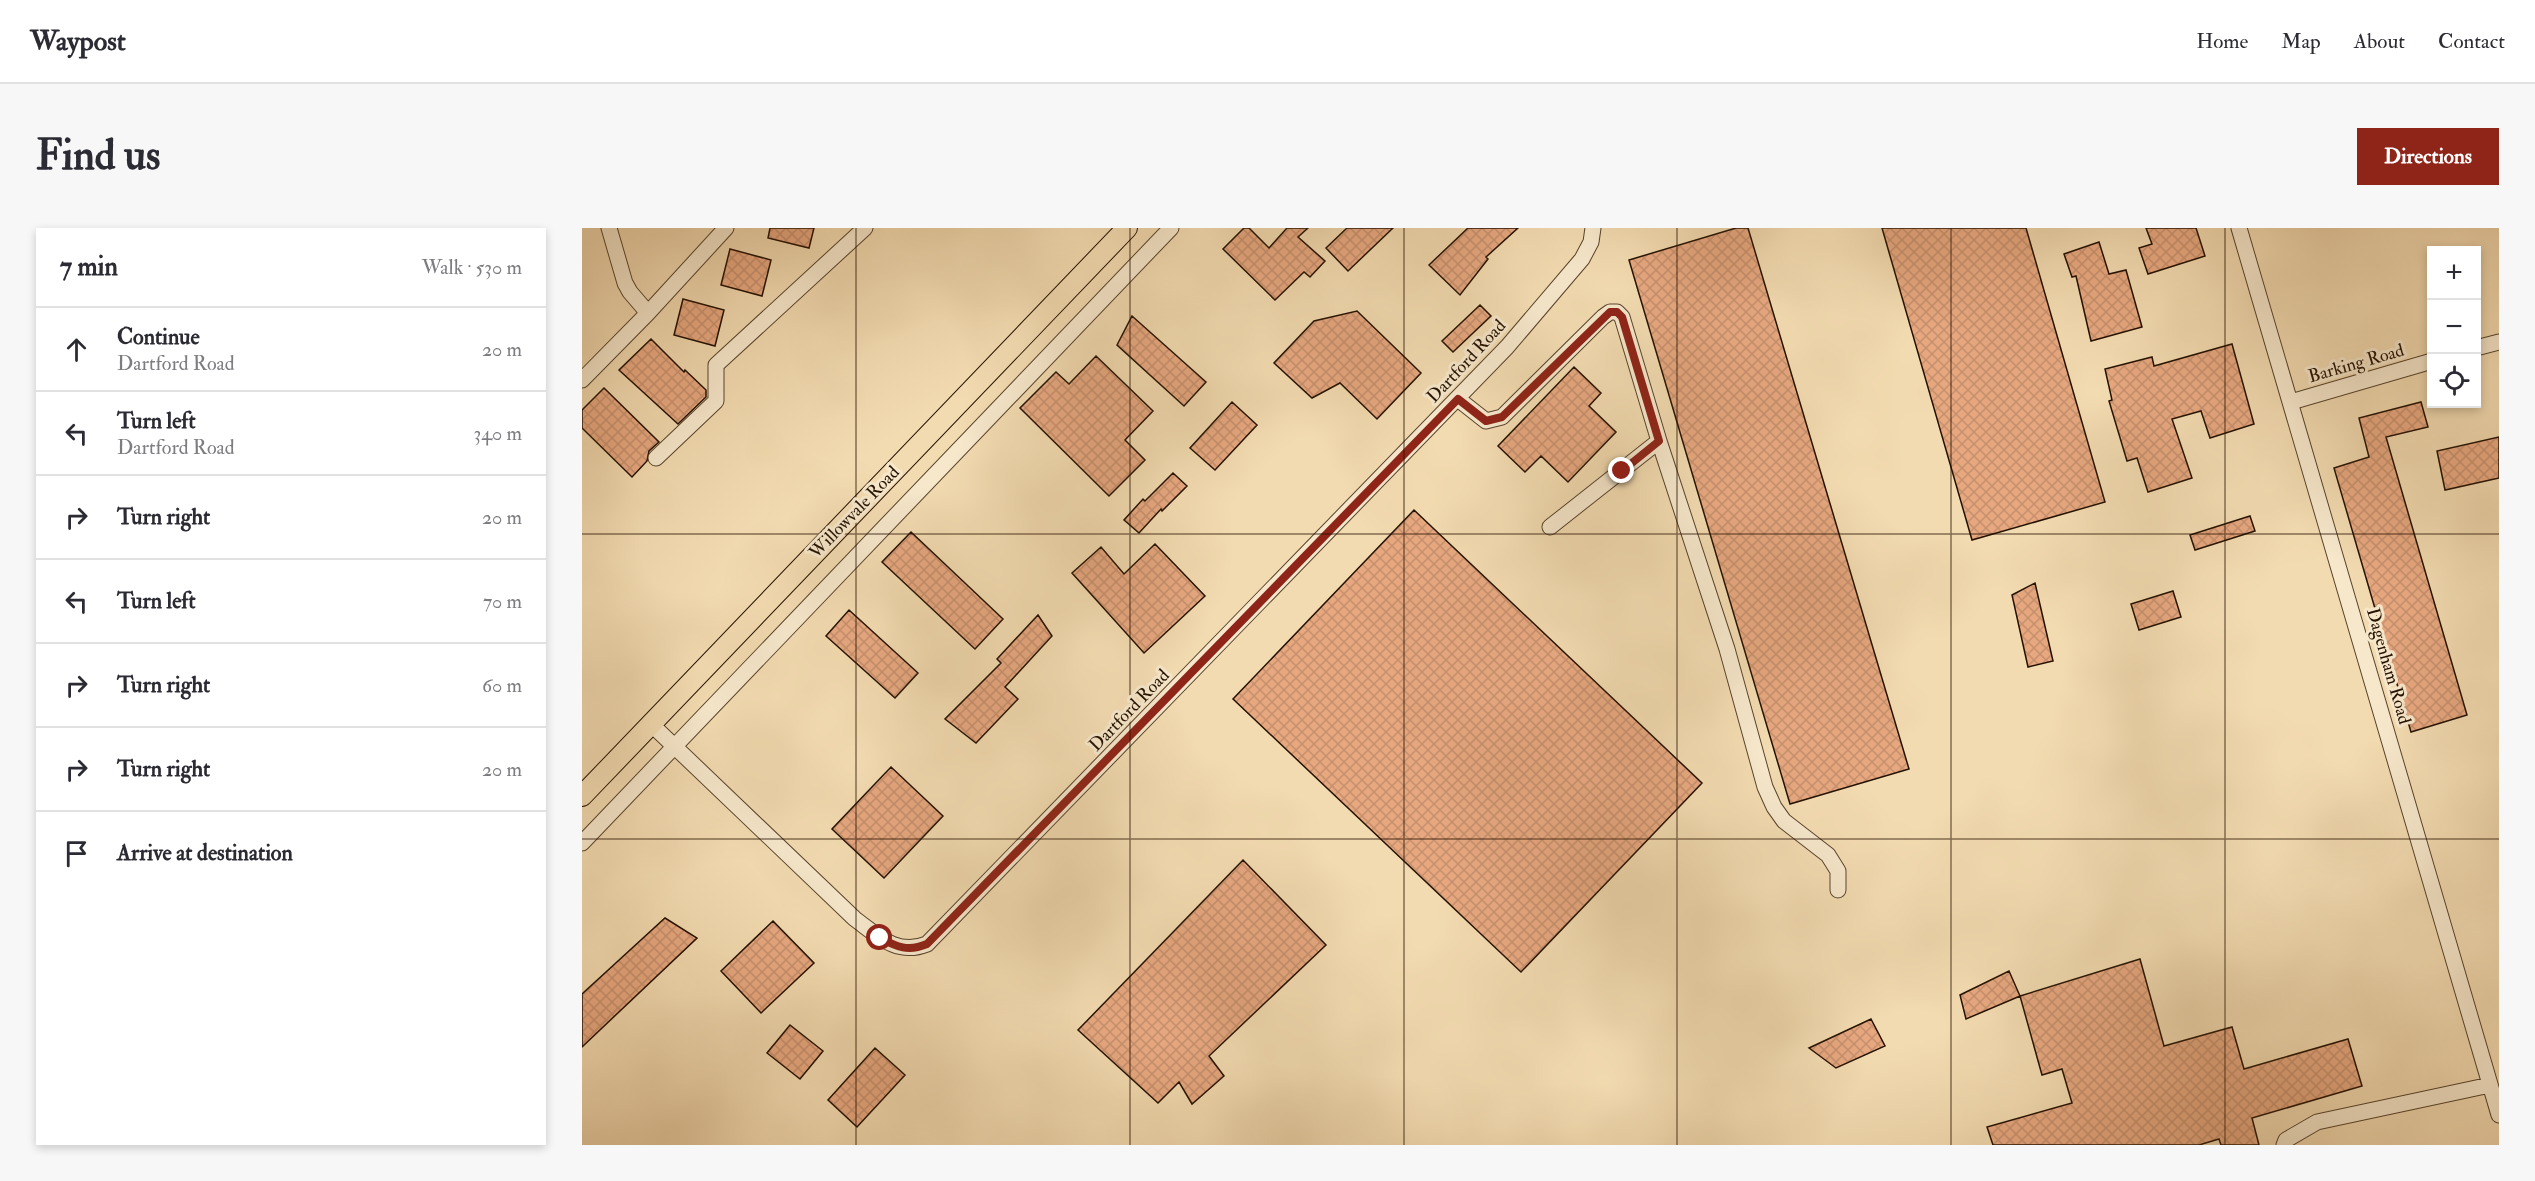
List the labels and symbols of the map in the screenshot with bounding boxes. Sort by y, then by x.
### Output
street label: Dartford Road [1422,315,1511,408]
street label: Barking Road [2305,339,2407,388]
route end [1608,457,1634,483]
street label: Willowvale Road [804,461,905,564]
street label: Dagenham Road [2361,605,2416,727]
street label: Dartford Road [1084,664,1174,756]
route start [866,924,892,950]

